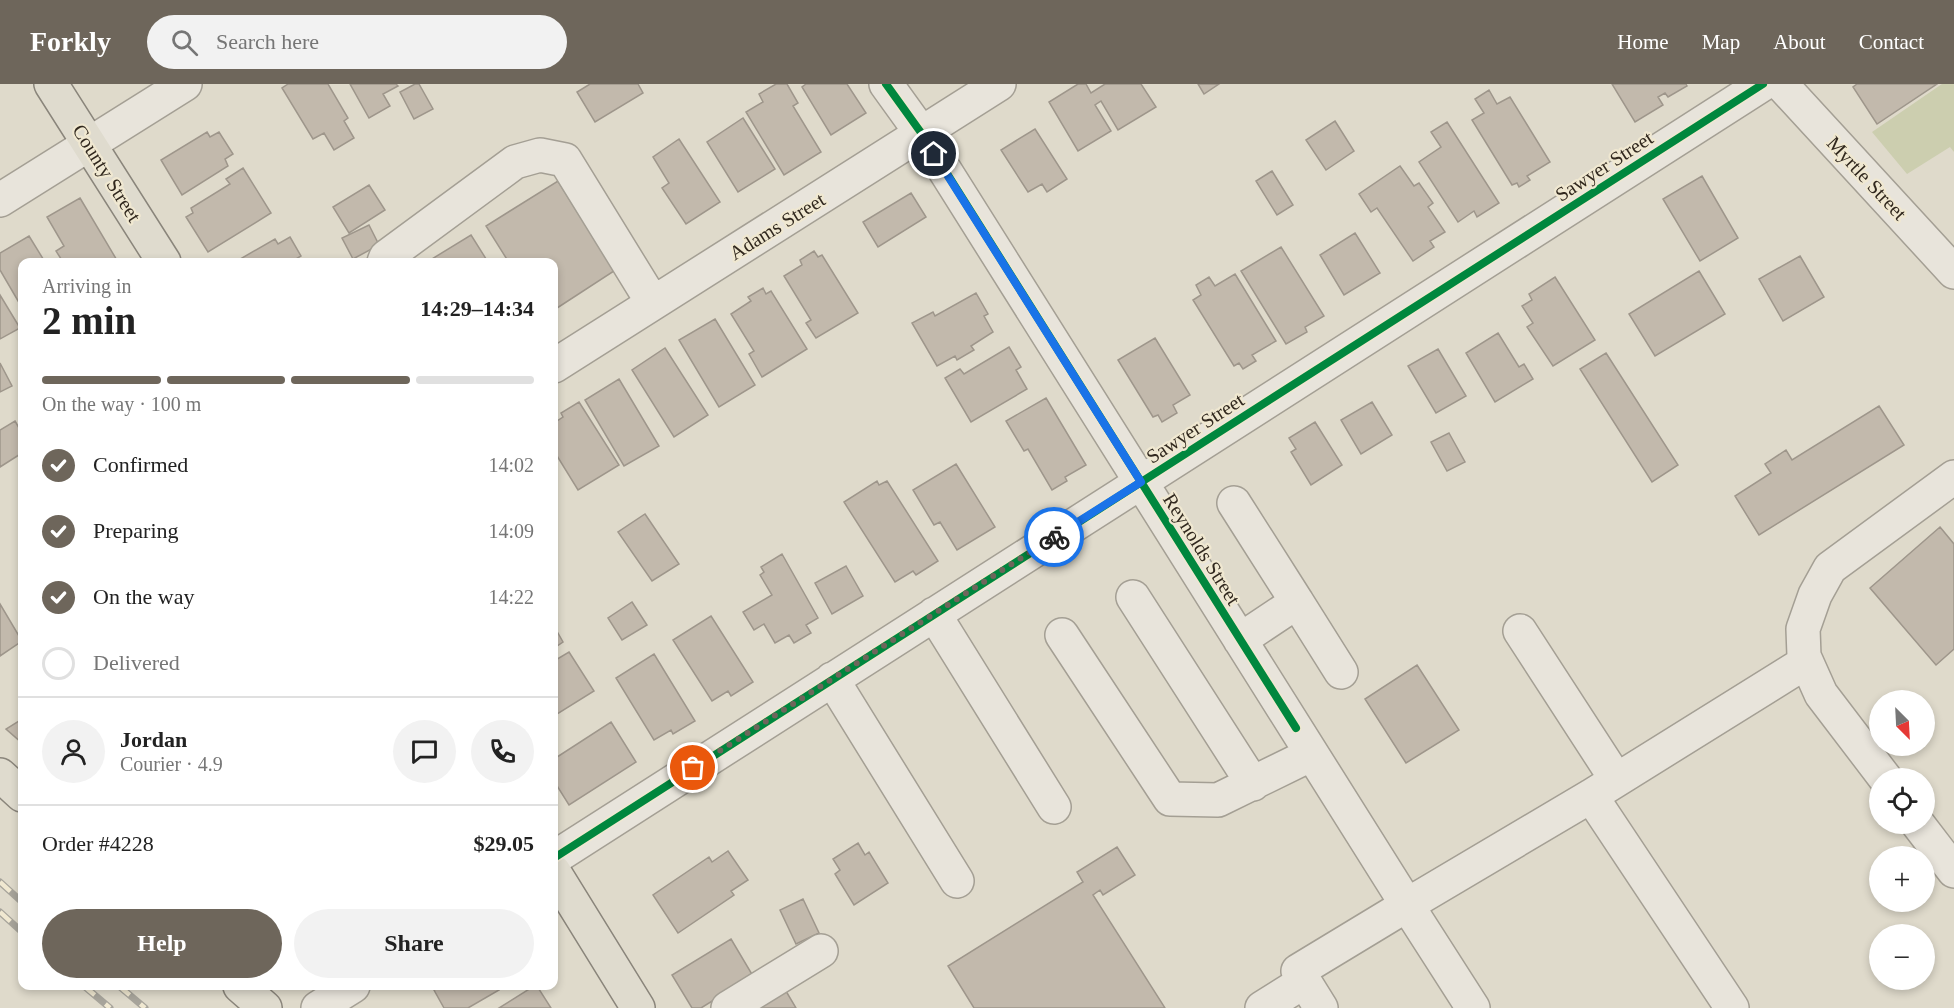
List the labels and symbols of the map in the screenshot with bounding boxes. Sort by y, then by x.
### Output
street label: County Street [68,120,146,227]
street label: Sawyer Street [1551,126,1658,206]
pin [908,128,959,179]
street label: Myrtle Street [1822,132,1912,225]
street label: Adams Street [725,188,829,264]
street label: Sawyer Street [1142,388,1249,468]
street label: Reynolds Street [1158,489,1245,610]
courier [1024,507,1084,567]
north arrow [1869,690,1935,756]
pin [667,742,718,793]

